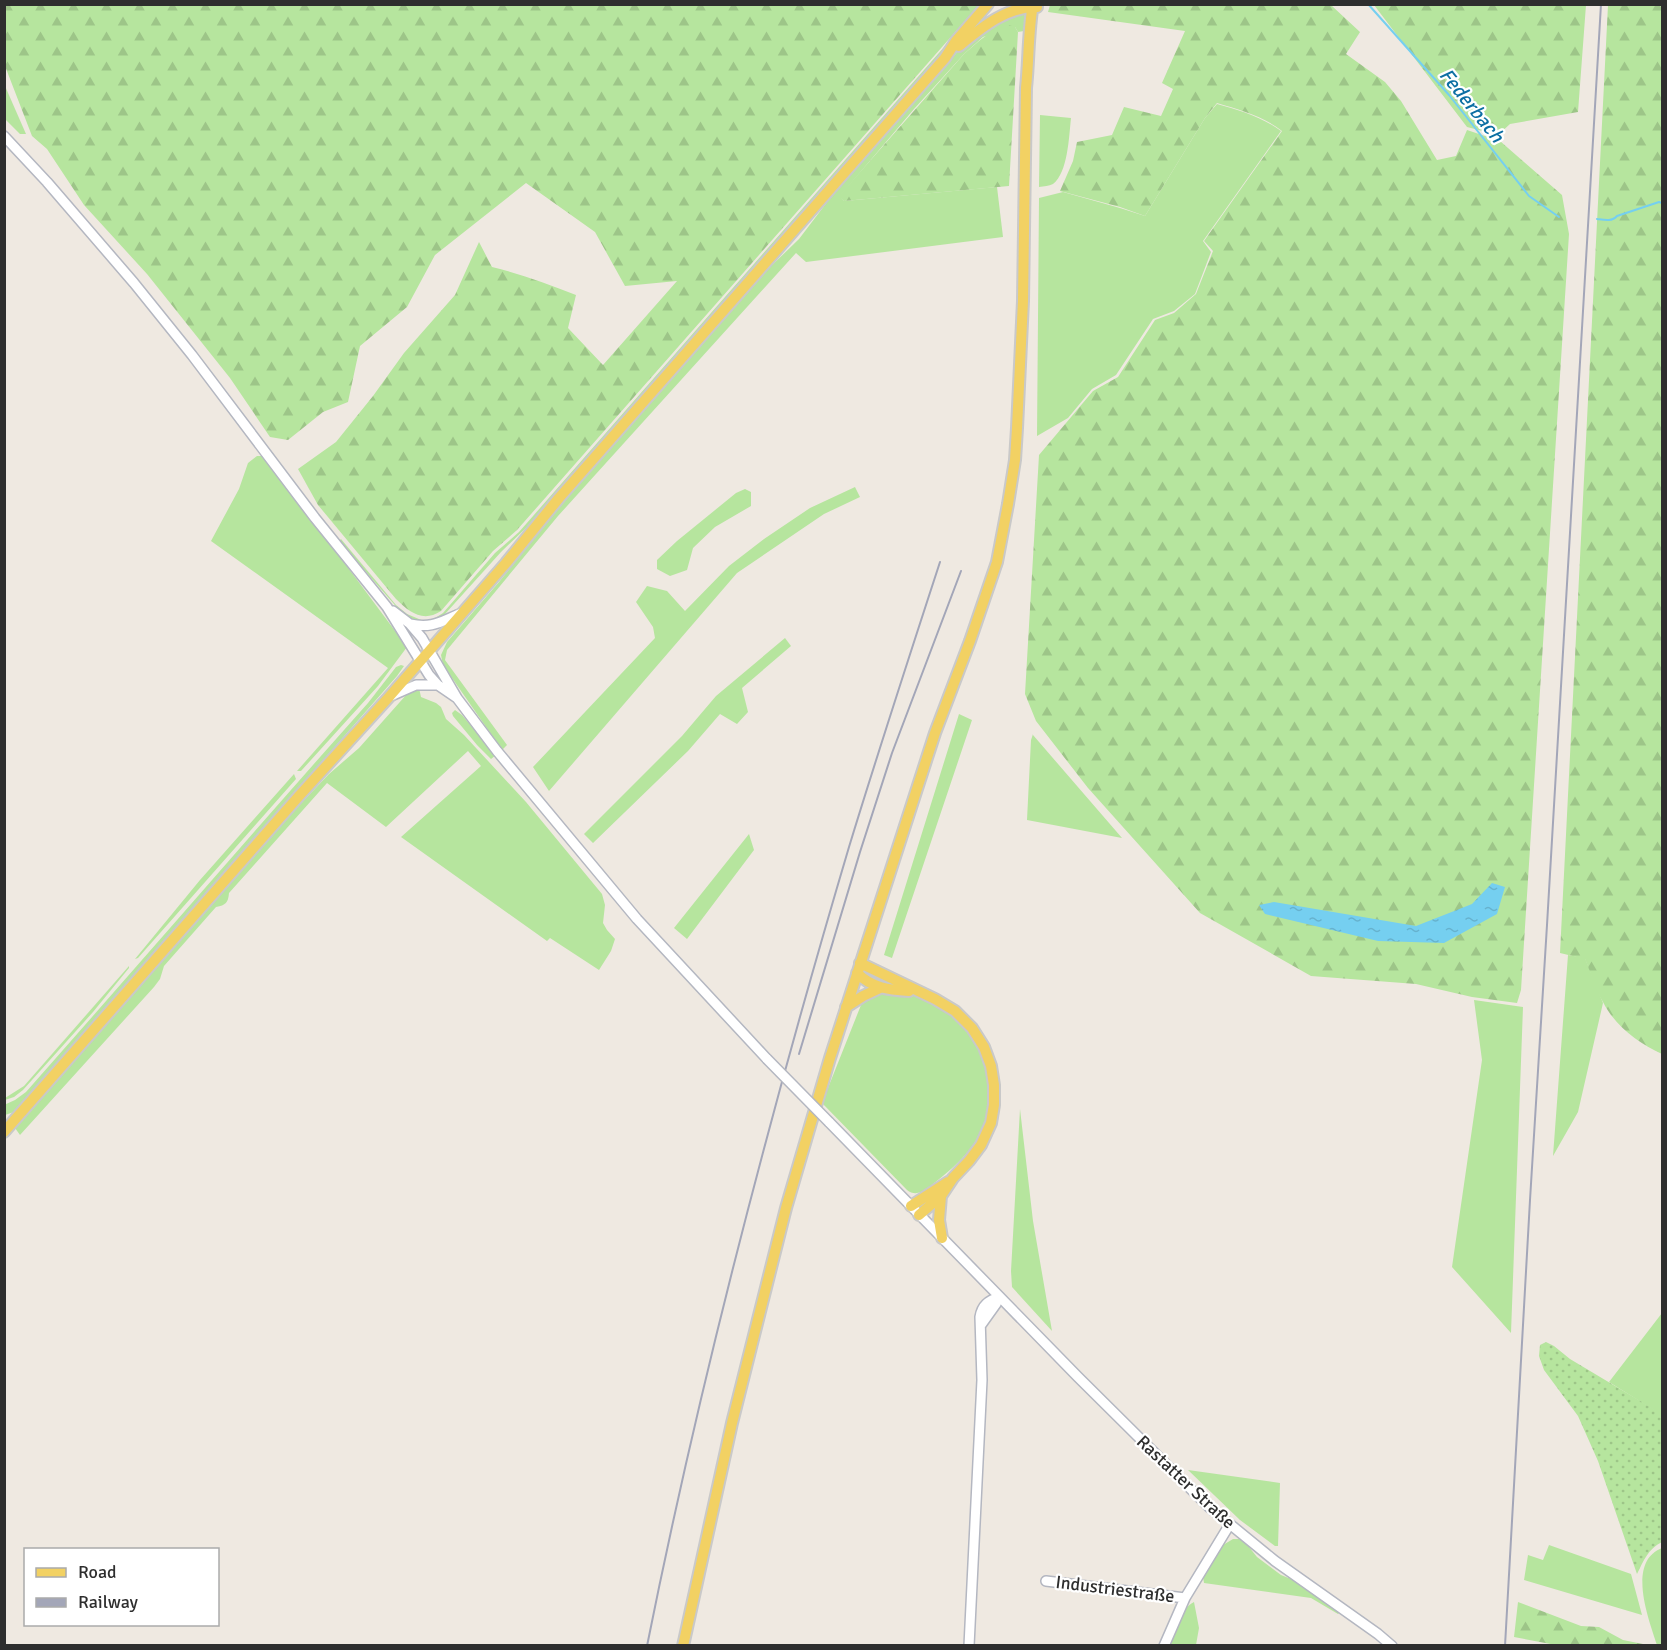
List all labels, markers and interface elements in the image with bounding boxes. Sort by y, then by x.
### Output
water label: Federbach [1434,63,1510,149]
street label: Rastatter Straße [1132,1431,1240,1533]
legend [24,1548,219,1626]
text: Road [78,1561,117,1583]
street label: Industriestraße [1054,1571,1176,1607]
text: Railway [78,1591,139,1613]

